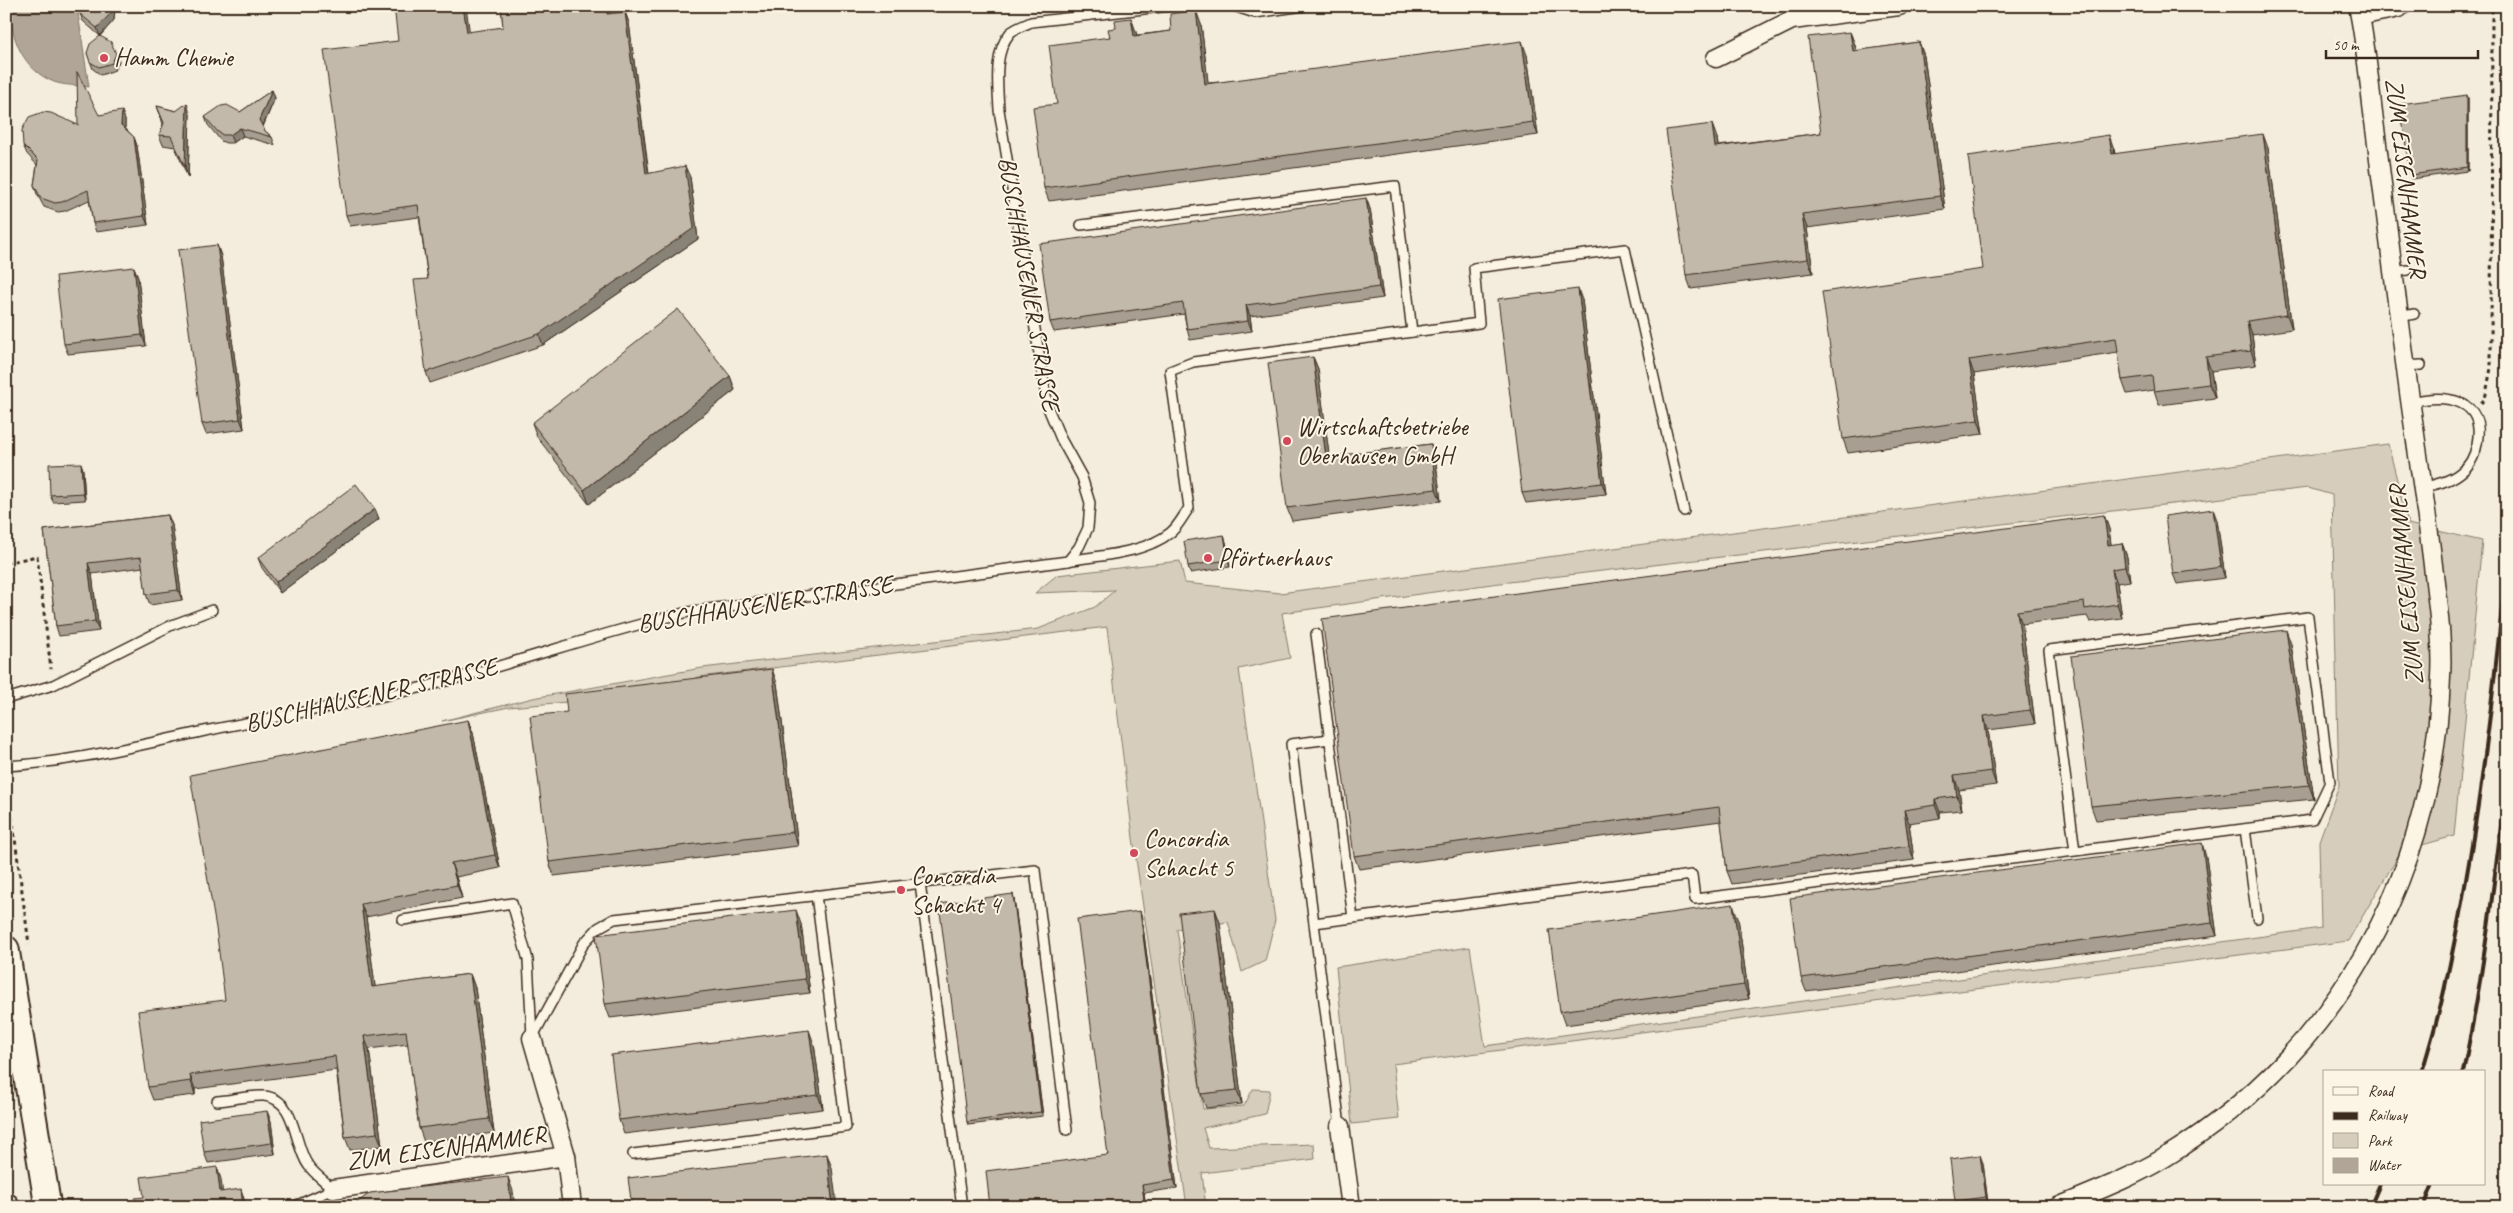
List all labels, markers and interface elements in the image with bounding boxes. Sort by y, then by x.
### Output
scale bar [2326,28,2478,60]
text: 50 m [2333,36,2360,55]
place label: Hamm Chemie [114,42,235,74]
marker: Hamm Chemie [98,52,110,64]
street label: ZUM EISENHAMMER [2378,77,2434,282]
street label: BUSCHHAUSENER STRASSE [991,154,1068,416]
place label: Wirtschaftsbetriebe Oberhausen GmbH [1297,411,1470,472]
marker: Wirtschaftsbetriebe Oberhausen GmbH [1281,435,1293,447]
street label: ZUM EISENHAMMER [2381,481,2431,686]
place label: Pförtnerhaus [1218,542,1333,574]
marker: Pförtnerhaus [1202,552,1214,564]
street label: BUSCHHAUSENER STRASSE [635,568,898,640]
street label: BUSCHHAUSENER STRASSE [242,650,503,740]
place label: Concordia Schacht 5 [1144,823,1235,884]
marker: Concordia Schacht 5 [1128,847,1140,859]
place label: Concordia Schacht 4 [911,860,1003,921]
marker: Concordia Schacht 4 [895,884,907,896]
legend [2323,1070,2486,1186]
text: Road [2368,1082,2395,1101]
text: Railway [2368,1106,2409,1125]
street label: ZUM EISENHAMMER [345,1118,550,1178]
text: Park [2368,1132,2393,1151]
text: Water [2368,1156,2402,1175]

